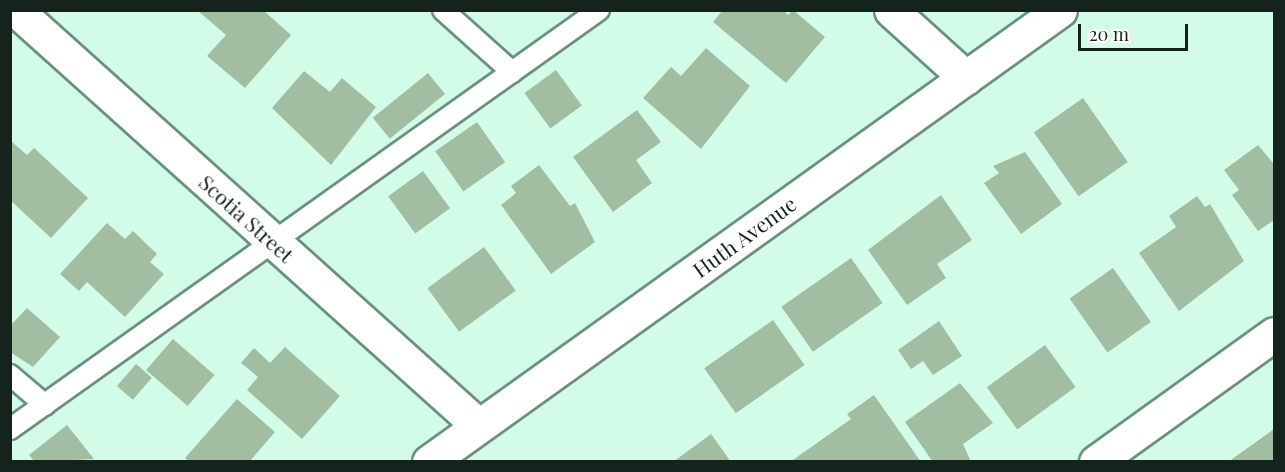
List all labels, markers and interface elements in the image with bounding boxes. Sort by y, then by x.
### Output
scale bar [1081,12,1190,50]
text: 20 m [1089,22,1129,46]
street label: Scotia Street [194,169,300,267]
street label: Huth Avenue [687,190,801,282]

